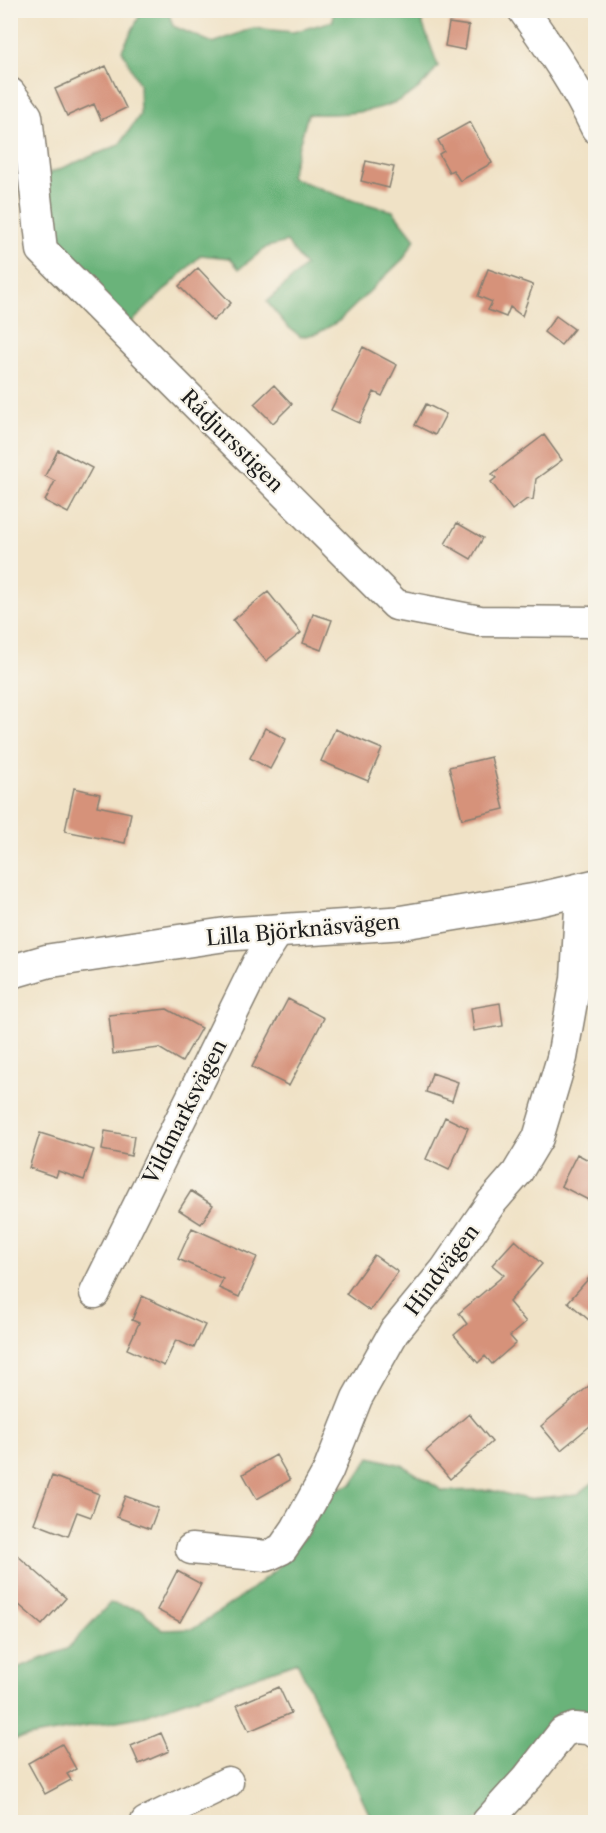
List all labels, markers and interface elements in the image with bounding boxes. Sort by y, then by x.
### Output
street label: Rådjursstigen [176,384,289,497]
street label: Lilla Björknäsvägen [205,909,401,950]
street label: Vildmarksvägen [137,1035,232,1189]
street label: Hindvägen [399,1219,484,1320]

